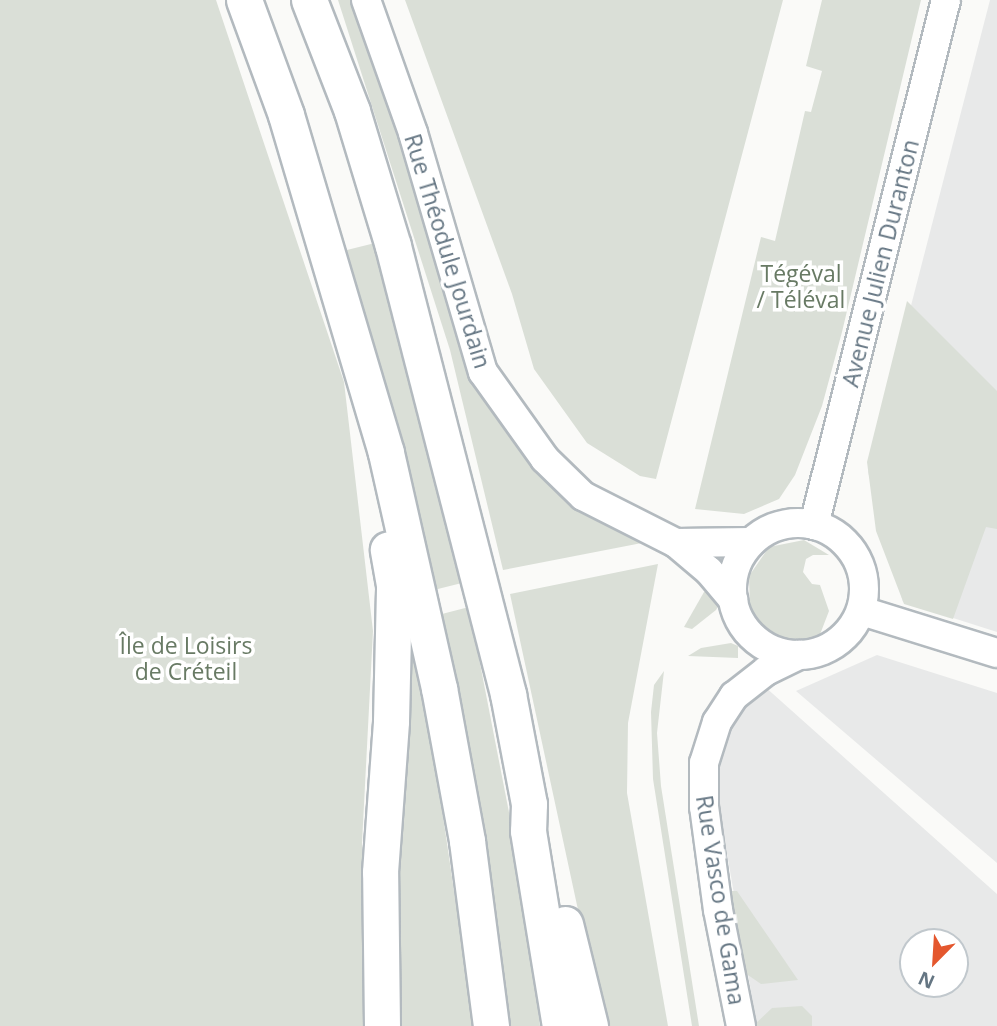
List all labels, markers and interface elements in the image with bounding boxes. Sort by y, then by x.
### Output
street label: Rue Théodule Jourdain [399,130,497,372]
street label: Avenue Julien Duranton [836,136,924,390]
park label: Tégéval / Téléval [757,259,845,313]
park label: Île de Loisirs de Créteil [120,631,252,685]
street label: Rue Vasco de Gama [691,793,751,1007]
north arrow [899,928,969,998]
text: N [914,965,939,995]

